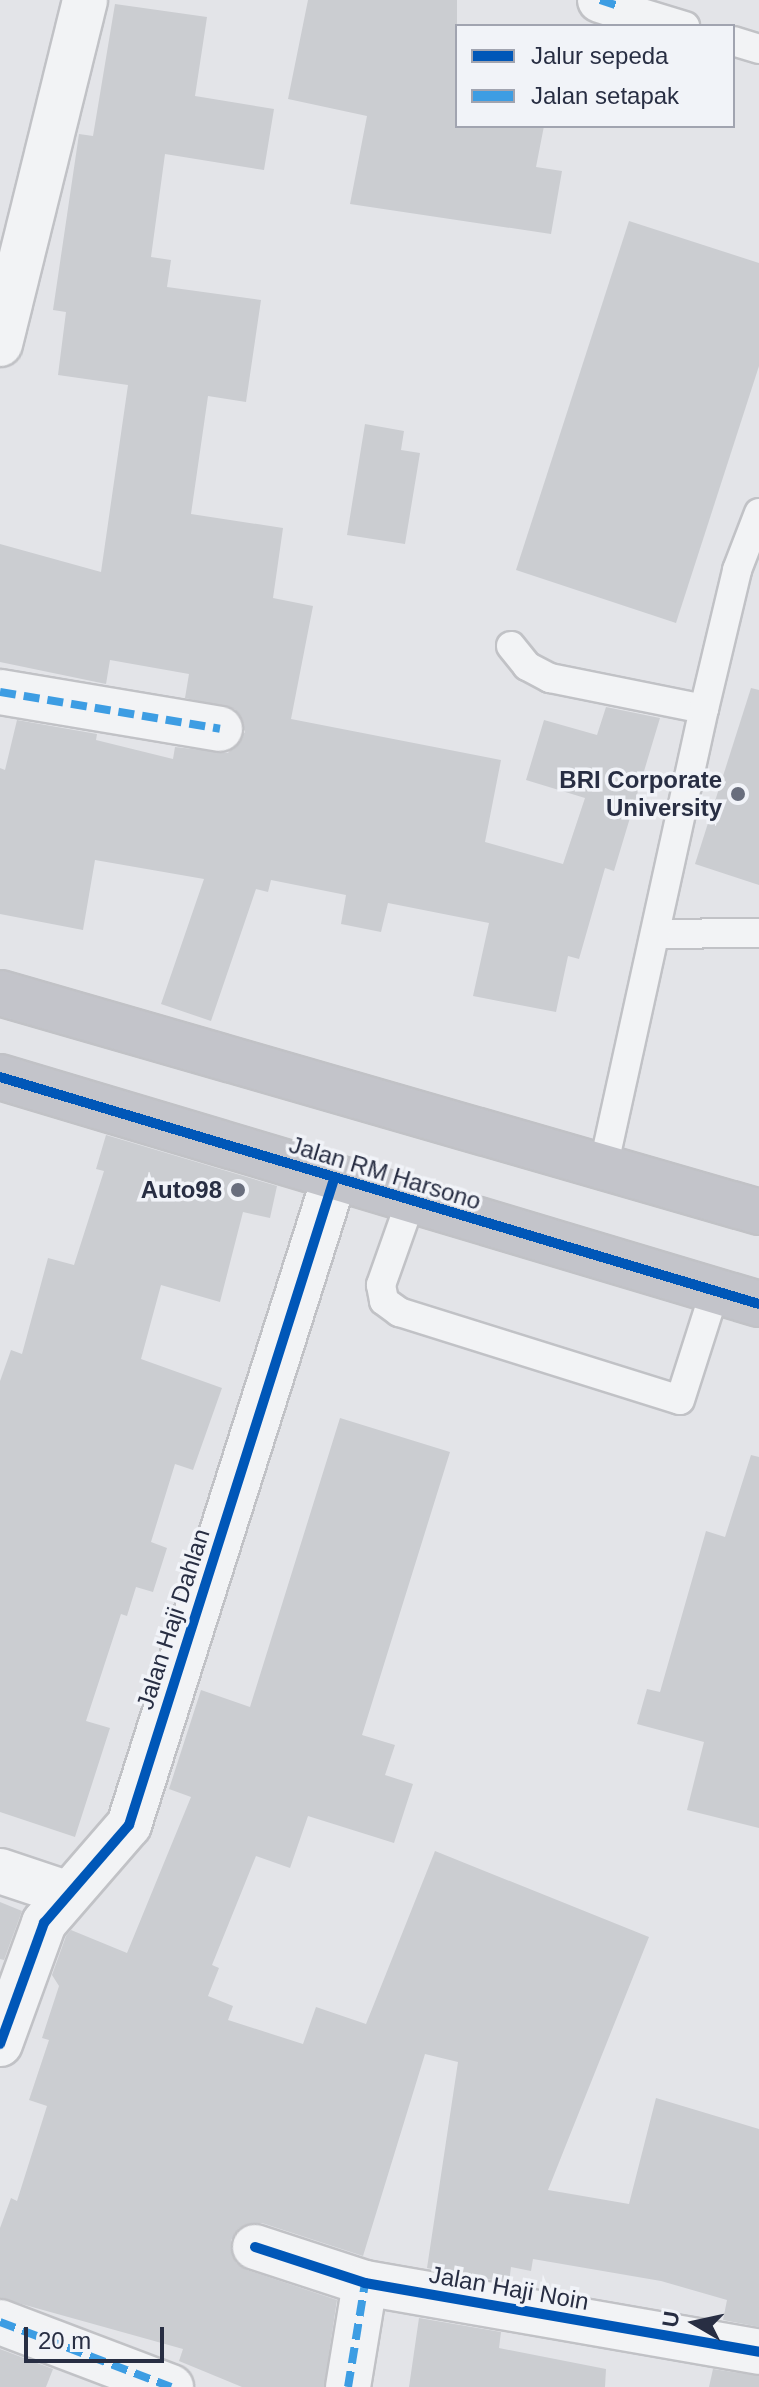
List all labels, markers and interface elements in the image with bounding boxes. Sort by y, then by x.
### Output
legend [455,24,735,128]
text: Jalur sepeda [531,42,668,69]
text: Jalan setapak [531,82,679,109]
place label: BRI Corporate University [559,766,722,822]
marker: BRI Corporate University [729,785,747,803]
street label: Jalan RM Harsono [286,1130,484,1216]
place label: Auto98 [141,1176,222,1204]
marker: Auto98 [229,1181,247,1199]
street label: Jalan Haji Dahlan [130,1525,216,1713]
street label: Jalan Haji Noin [427,2260,591,2316]
north arrow [655,2283,735,2363]
text: U [657,2309,684,2329]
scale bar [28,2311,168,2361]
text: 20 m [38,2327,91,2354]

